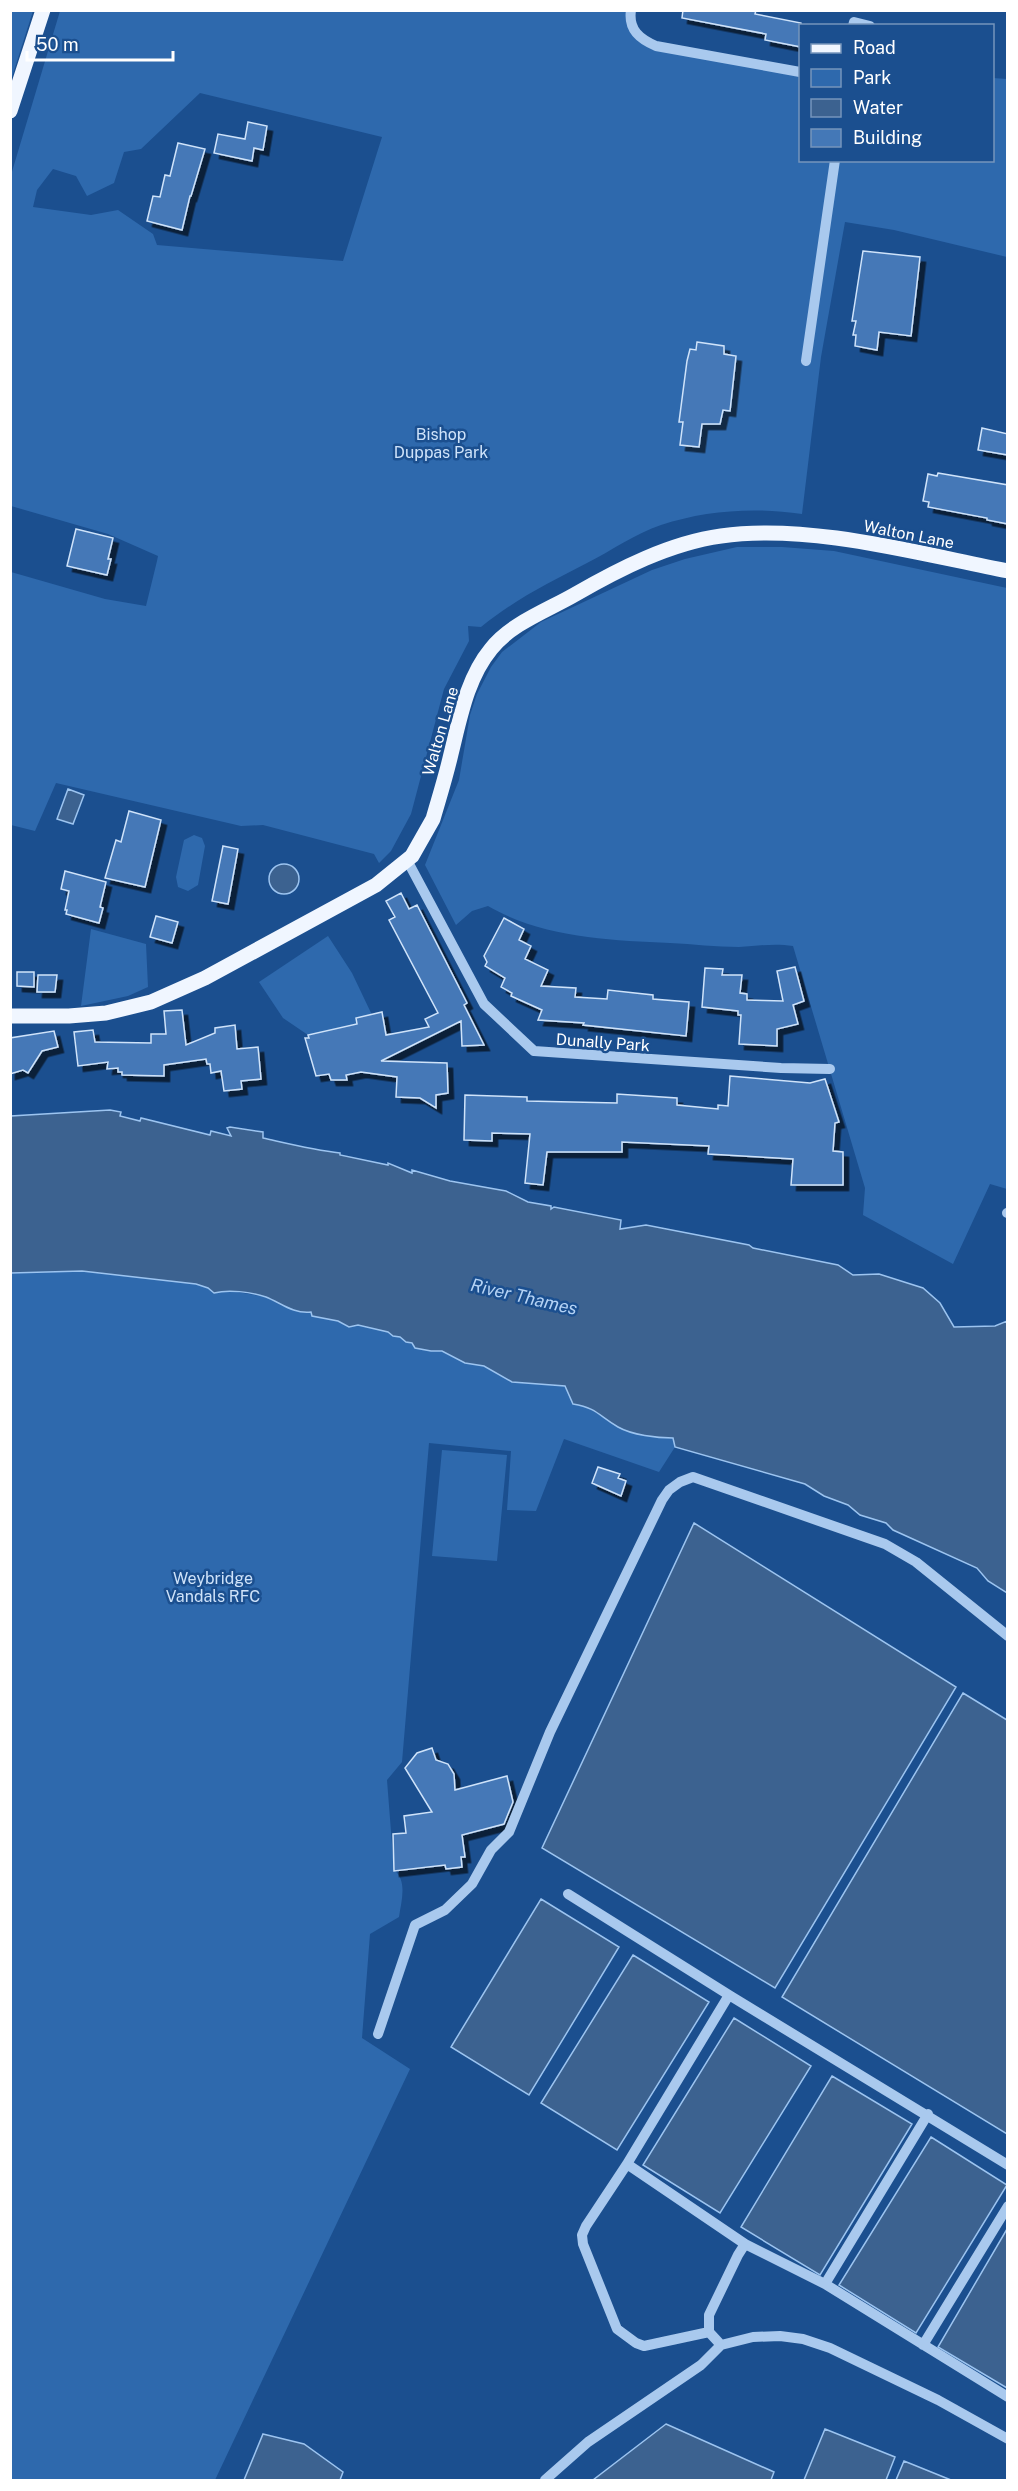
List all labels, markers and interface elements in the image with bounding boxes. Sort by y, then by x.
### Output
scale bar [27,24,172,62]
legend [799,24,994,162]
text: 50 m [36,34,79,55]
text: Road [853,37,896,58]
text: Park [853,67,891,88]
text: Water [853,97,903,118]
text: Building [853,127,922,148]
park label: Bishop Duppas Park [394,425,488,462]
street label: Walton Lane [862,516,956,553]
street label: Walton Lane [419,684,462,778]
street label: Dunally Park [555,1030,651,1055]
water label: River Thames [469,1274,580,1319]
park label: Weybridge Vandals RFC [166,1569,260,1606]

